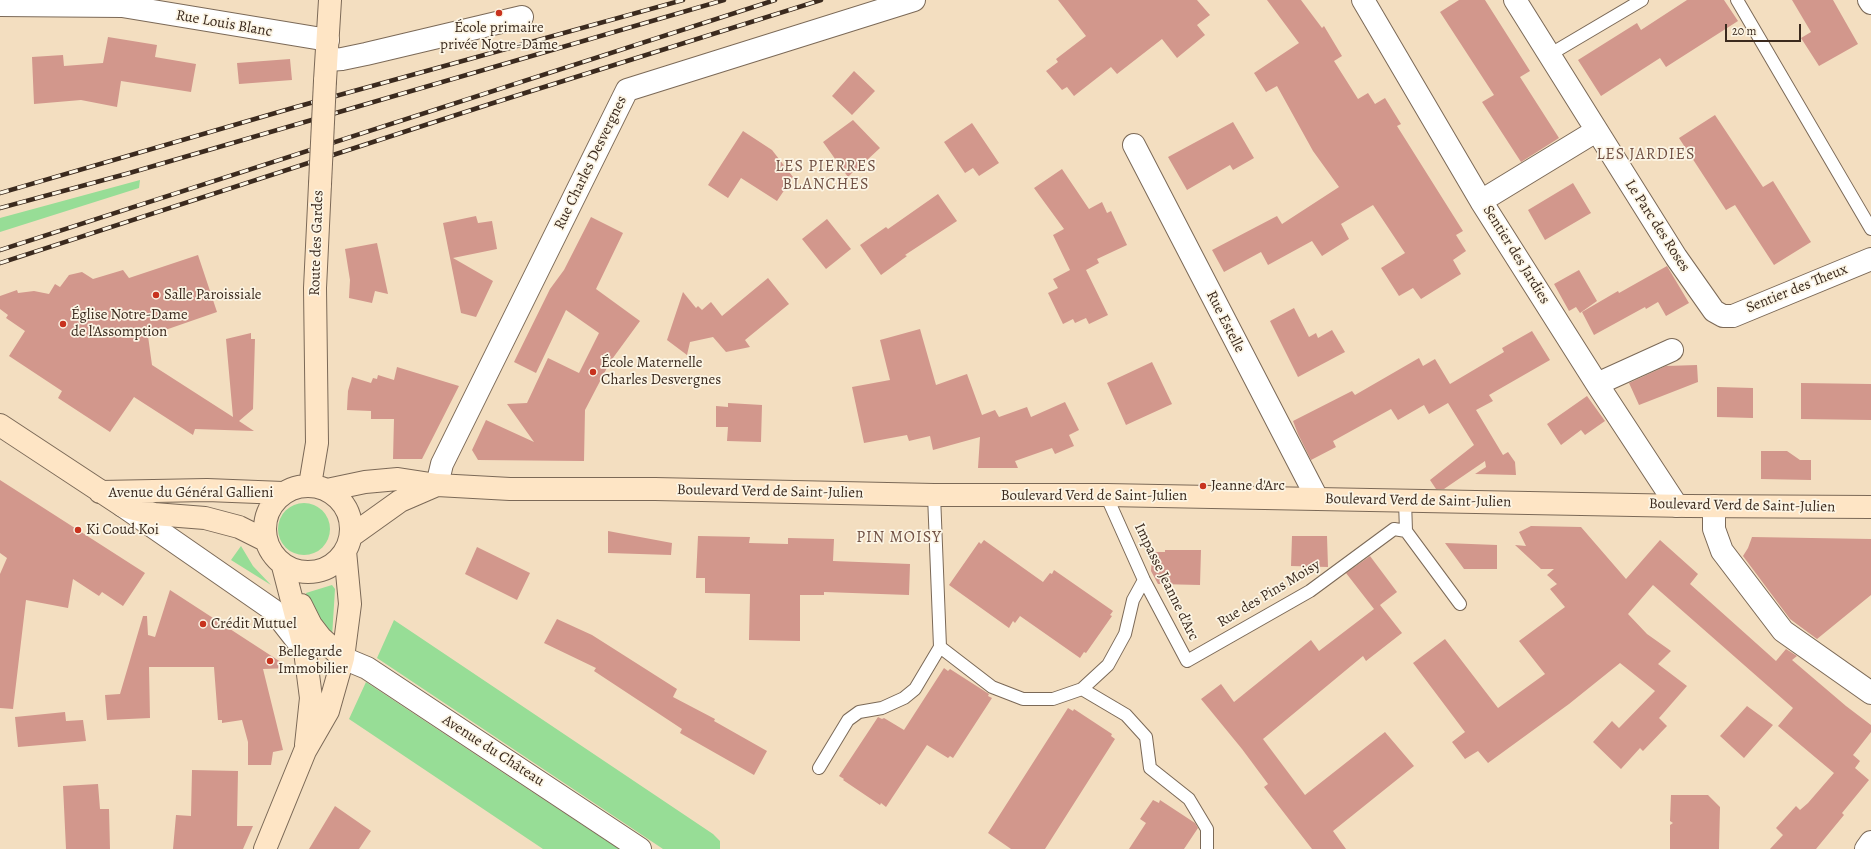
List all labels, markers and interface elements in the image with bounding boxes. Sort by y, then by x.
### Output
street label: Rue Louis Blanc [175,7,273,41]
marker: École primaire privée Notre-Dame [494,8,504,18]
scale bar [1727,16,1803,42]
place label: École primaire privée Notre-Dame [440,19,558,54]
text: 20 m [1732,23,1756,39]
street label: Rue Charles Desvergnes [551,93,631,233]
district label: LES JARDIES [1596,145,1696,165]
district label: LES PIERRES BLANCHES [775,157,877,195]
street label: Le Parc des Roses [1621,177,1693,275]
street label: Route des Gardes [306,190,328,296]
street label: Sentier des Jardies [1478,202,1554,308]
street label: Sentier des Theux [1744,260,1850,318]
place label: Salle Paroissiale [164,286,262,304]
street label: Rue Estelle [1202,288,1248,356]
marker: Salle Paroissiale [151,290,161,300]
place label: Église Notre-Dame de l'Assomption [71,306,188,341]
marker: Église Notre-Dame de l'Assomption [58,319,68,329]
place label: École Maternelle Charles Desvergnes [601,354,721,389]
marker: École Maternelle Charles Desvergnes [588,367,598,377]
place label: Jeanne d'Arc [1211,477,1285,495]
street label: Boulevard Verd de Saint-Julien [677,481,863,503]
marker: Jeanne d'Arc [1198,481,1208,491]
street label: Avenue du Général Gallieni [109,484,273,502]
street label: Boulevard Verd de Saint-Julien [1001,487,1187,505]
street label: Boulevard Verd de Saint-Julien [1325,490,1511,512]
street label: Boulevard Verd de Saint-Julien [1649,495,1835,517]
street label: Impasse Jeanne d'Arc [1130,520,1202,644]
place label: Ki Coud Koi [86,521,159,539]
marker: Ki Coud Koi [73,525,83,535]
district label: PIN MOISY [856,528,942,548]
street label: Rue des Pins Moisy [1214,556,1324,632]
place label: Crédit Mutuel [211,615,297,633]
marker: Crédit Mutuel [198,619,208,629]
place label: Bellegarde Immobilier [278,643,348,678]
marker: Bellegarde Immobilier [265,656,275,666]
street label: Avenue du Château [439,711,547,791]

